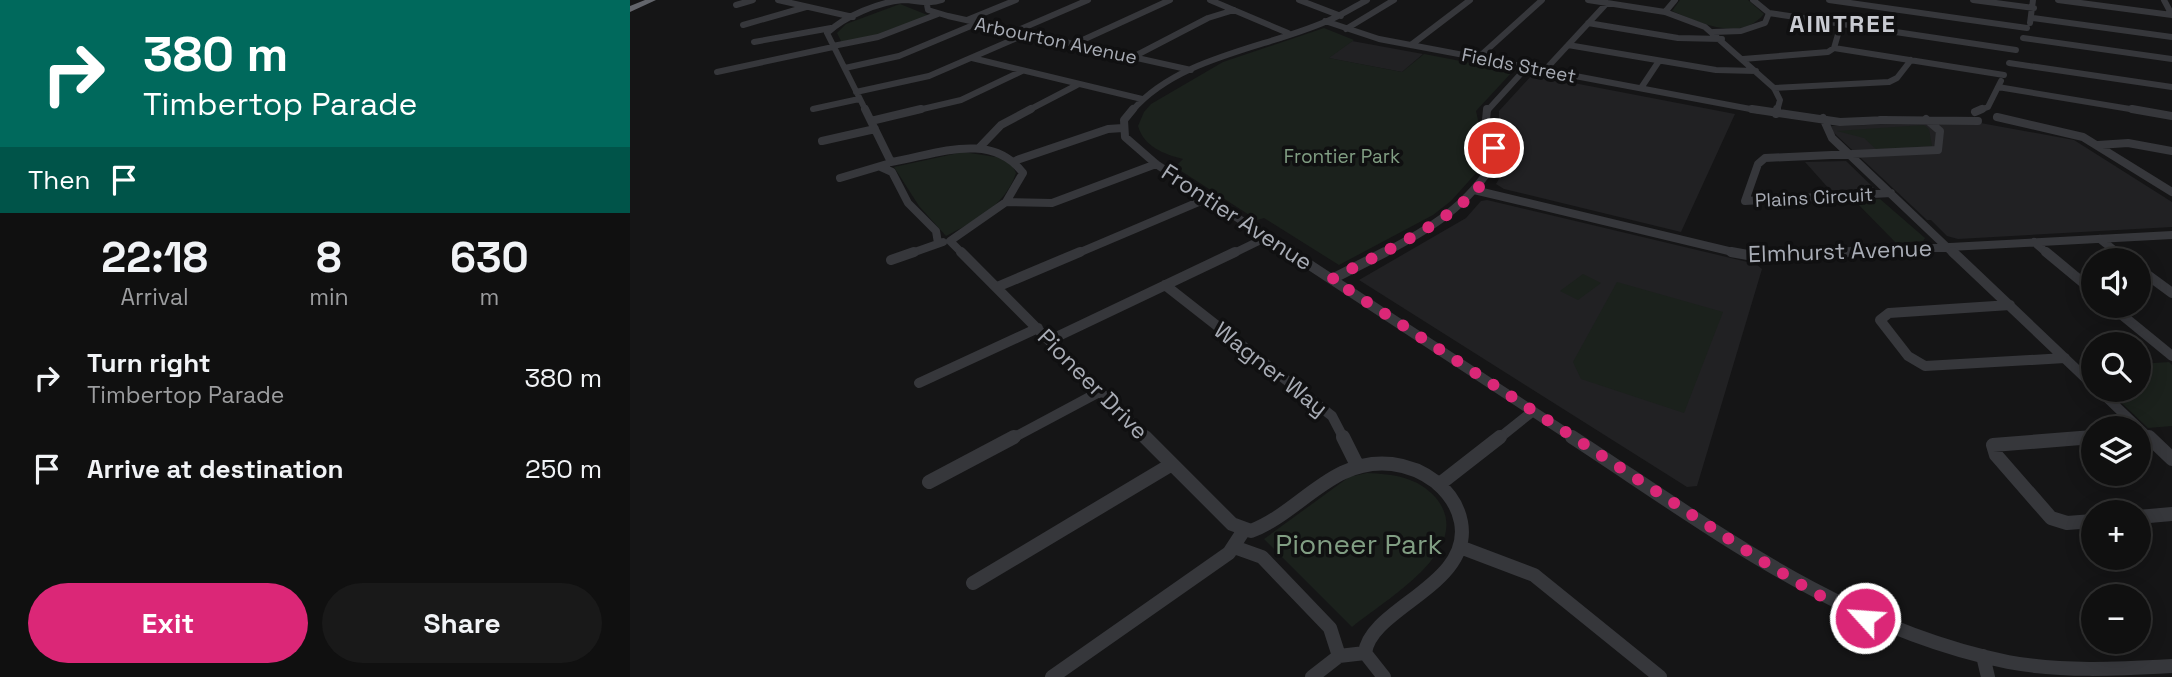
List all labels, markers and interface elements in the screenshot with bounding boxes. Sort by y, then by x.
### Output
district label: AINTREE [1789,8,1897,39]
street label: Arbourton Avenue [972,11,1139,70]
text: 380 m [143,23,288,85]
icon: right [28,28,119,119]
street label: Fields Street [1460,42,1578,89]
text: Timbertop Parade [143,84,418,124]
pin [1464,118,1524,178]
icon: arrive [1475,129,1513,167]
park label: Frontier Park [1284,144,1400,169]
street label: Frontier Avenue [1156,157,1318,277]
icon: arrive [105,161,143,199]
text: Then [28,163,91,197]
street label: Plains Circuit [1754,182,1874,213]
text: 22:18 [101,231,208,284]
text: 8 [316,231,342,284]
text: 630 [450,231,529,284]
street label: Elmhurst Avenue [1747,233,1933,269]
map controls [2081,248,2151,654]
button: sound [2081,248,2151,318]
text: Arrival [120,282,189,312]
text: min [309,282,349,312]
text: m [479,282,499,312]
street label: Wagner Way [1208,315,1334,423]
street label: Pioneer Drive [1031,322,1155,446]
button: search [2081,332,2151,402]
text: Turn right [87,346,211,380]
icon: right [28,359,66,397]
text: 380 m [524,361,602,395]
text: Timbertop Parade [87,380,284,410]
button: layers [2081,416,2151,486]
icon: arrive [28,450,66,488]
text: Arrive at destination [87,452,344,486]
text: 250 m [525,452,602,486]
button: + [2081,500,2151,570]
park label: Pioneer Park [1275,526,1443,562]
position arrow [1828,581,1902,655]
button: Exit [28,583,308,663]
button: Share [322,583,602,663]
button: − [2081,584,2151,654]

